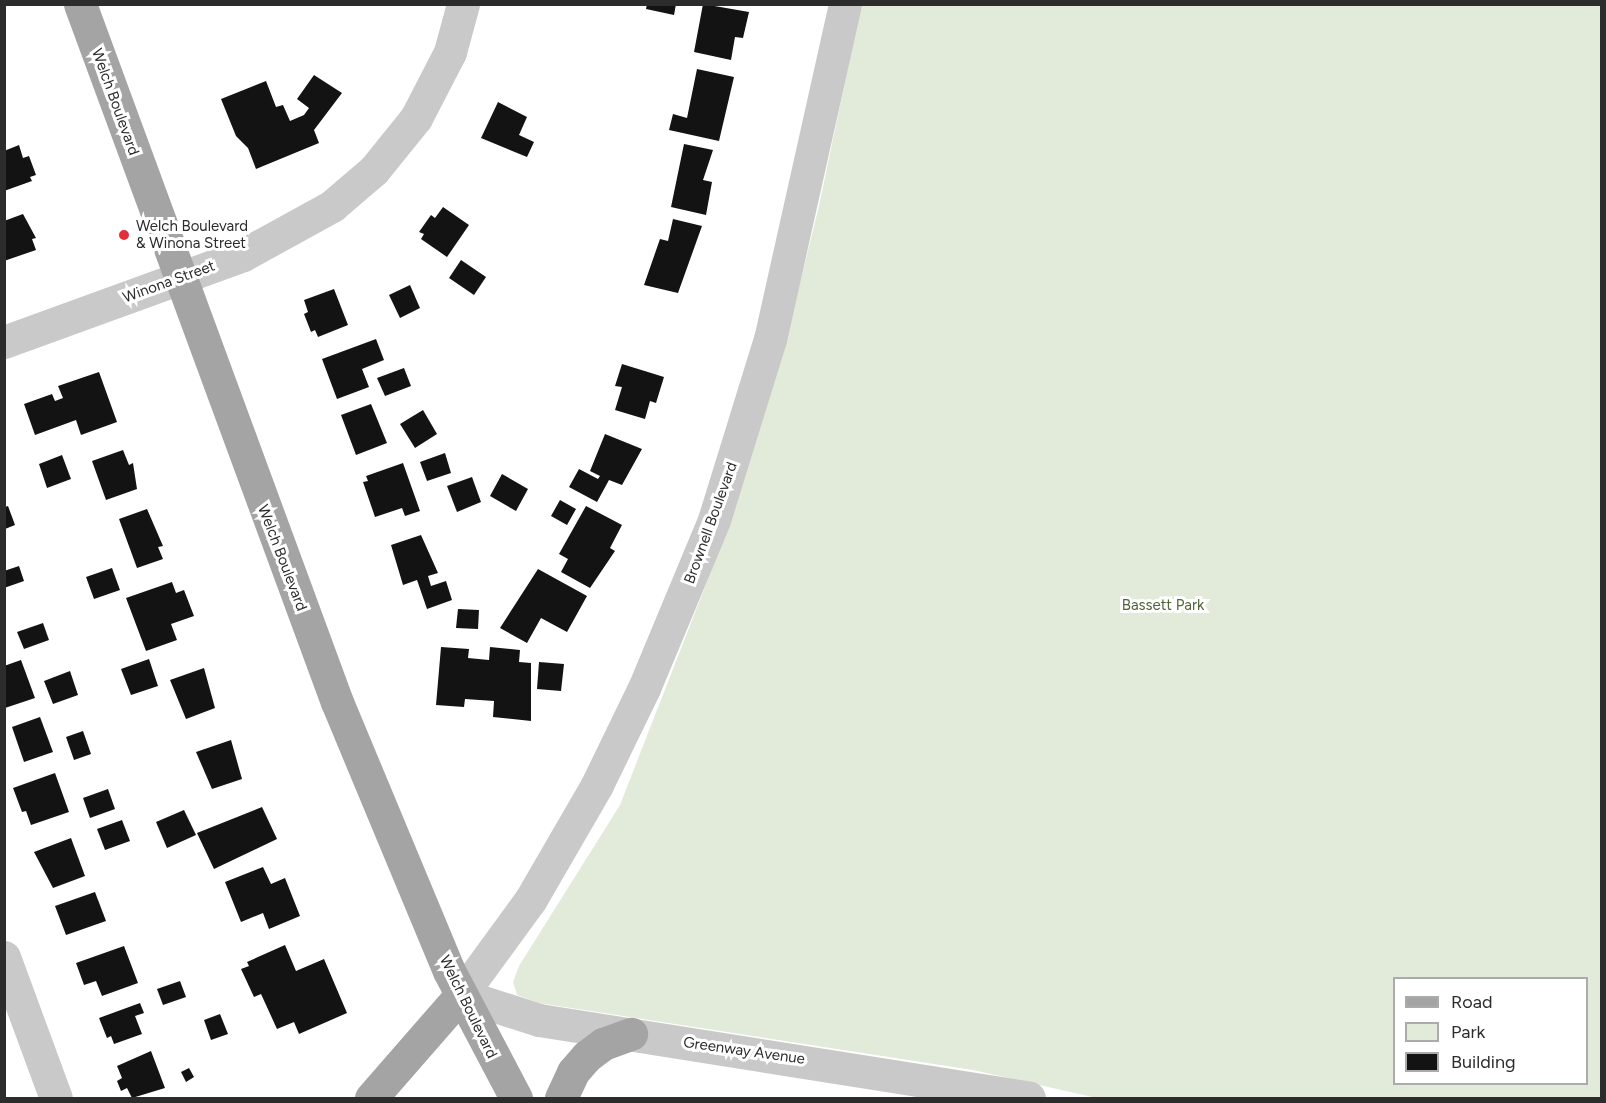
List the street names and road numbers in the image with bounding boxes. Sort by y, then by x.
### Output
street label: Welch Boulevard [87,46,143,158]
street label: Winona Street [120,257,218,307]
street label: Brownell Boulevard [681,460,741,586]
street label: Welch Boulevard [254,502,310,614]
street label: Welch Boulevard [435,953,501,1061]
street label: Greenway Avenue [682,1034,806,1068]

